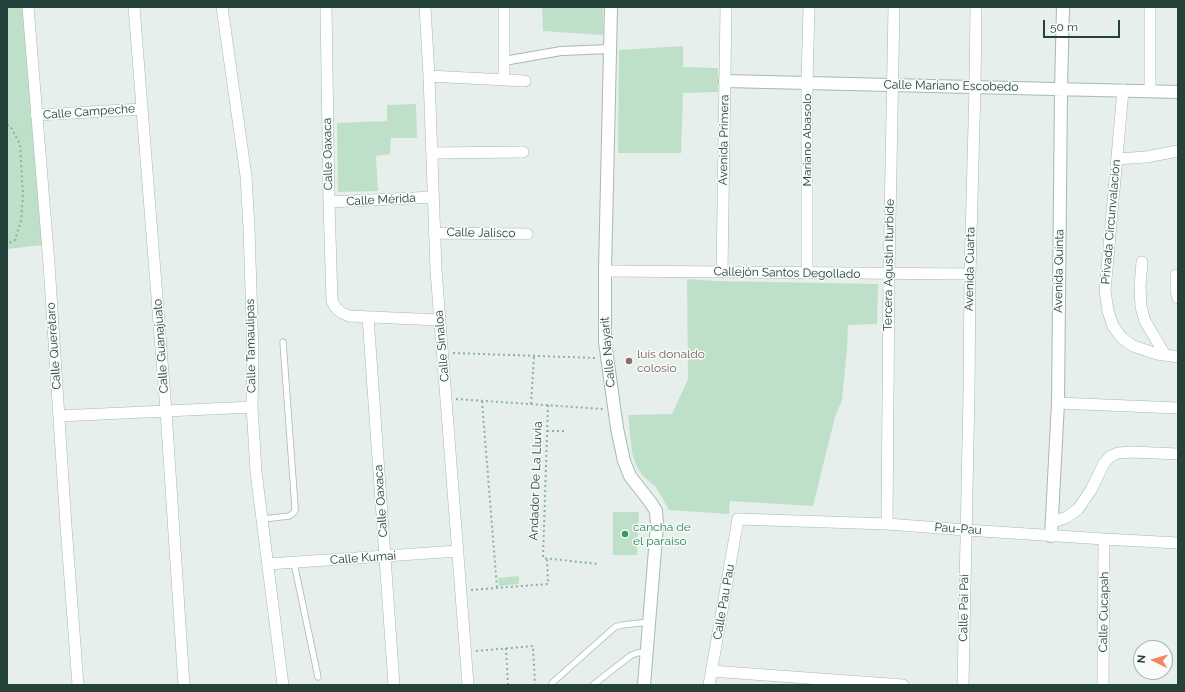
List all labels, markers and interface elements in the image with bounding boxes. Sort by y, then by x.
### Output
scale bar [1045,12,1122,38]
text: 50 m [1050,20,1078,34]
street label: Calle Mariano Escobedo [883,78,1019,94]
street label: Mariano Abasolo [800,94,814,186]
street label: Avenida Primera [716,95,732,185]
street label: Calle Campeche [42,102,136,122]
street label: Calle Oaxaca [320,118,336,190]
street label: Privada Circunvalación [1098,159,1124,285]
street label: Calle Mérida [346,191,416,209]
street label: Tercera Agustin Iturbide [881,199,897,331]
street label: Calle Jalisco [446,225,516,241]
street label: Avenida Cuarta [962,227,978,311]
street label: Avenida Quinta [1051,229,1067,313]
street label: Callejón Santos Degollado [714,265,860,281]
street label: Calle Guanajuato [151,298,171,394]
street label: Calle Tamaulipas [243,299,259,393]
street label: Calle Querétaro [44,302,64,390]
street label: Calle Sinaloa [432,310,452,382]
street label: Calle Nayarit [598,316,618,388]
place label: luis donaldo colosio [637,347,705,375]
marker: luis donaldo colosio [624,356,634,366]
street label: Andador De La Lluvia [527,421,545,541]
street label: Calle Oaxaca [371,464,391,538]
place label: cancha de el paraiso [633,520,691,548]
street label: Pau-Pau [934,520,982,538]
marker: cancha de el paraiso [620,529,630,539]
street label: Calle Kumai [329,549,397,567]
street label: Calle Pau Pau [710,563,738,641]
street label: Calle Cucapah [1096,571,1112,653]
street label: Calle Pai Pai [956,574,972,642]
north arrow [1133,640,1173,680]
text: N [1135,654,1148,664]

